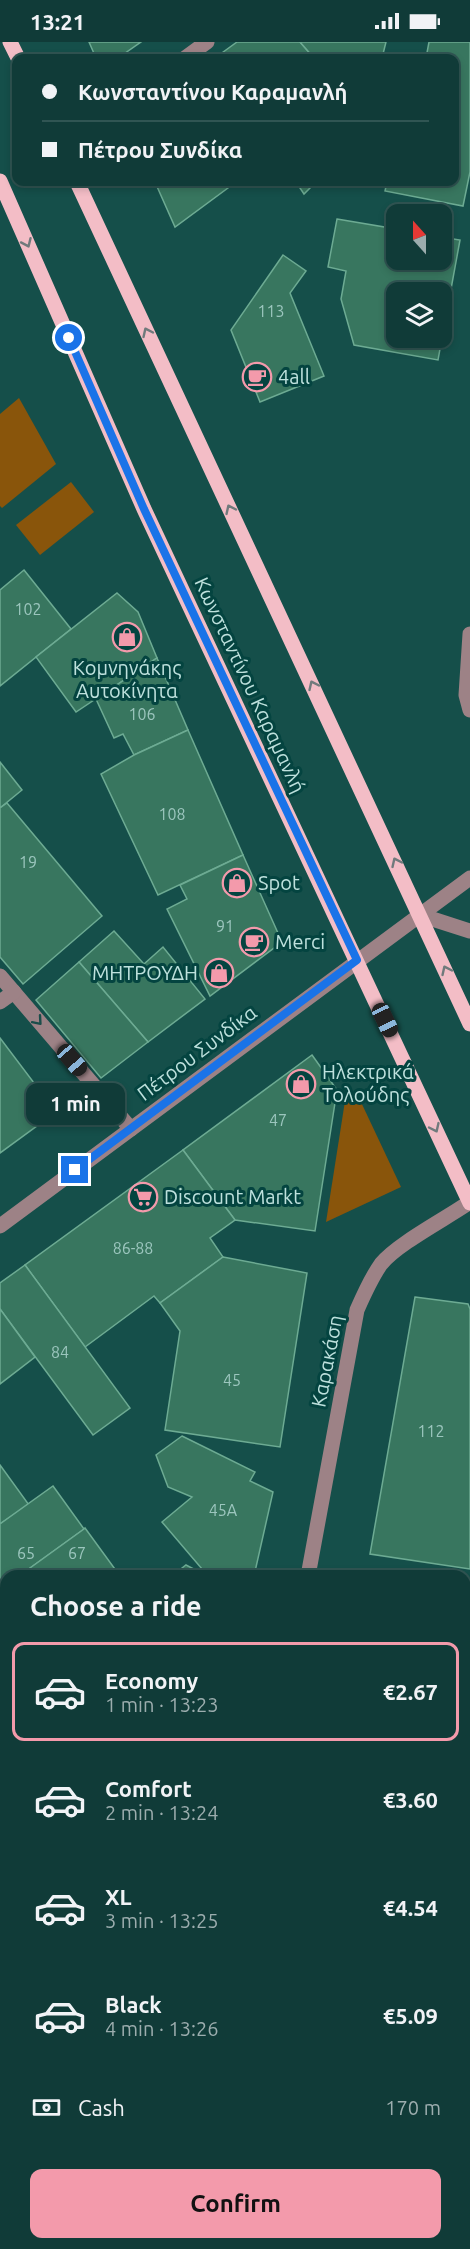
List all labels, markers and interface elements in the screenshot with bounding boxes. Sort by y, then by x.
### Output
text: 13:21 [30,9,85,34]
text: Κωνσταντίνου Καραμανλή [78,79,347,104]
text: Πέτρου Συνδίκα [78,137,242,162]
north arrow [386,204,452,270]
map controls [386,204,452,348]
one-way arrow [20,236,32,247]
button: layers [386,282,452,348]
house number: 113 [257,302,285,320]
route start [55,324,82,351]
one-way arrow [143,328,155,339]
cafe icon: 4all [241,361,273,393]
place label: 4all [278,365,310,388]
one-way arrow [226,504,238,515]
street label: Κωνσταντίνου Καραμανλή [190,573,311,796]
house number: 102 [14,600,42,618]
shop icon: Κομνηνάκης Αυτοκίνητα [111,621,143,653]
place label: Κομνηνάκης Αυτοκίνητα [73,656,181,702]
one-way arrow [308,681,320,692]
house number: 106 [128,705,156,723]
house number: 108 [158,805,186,823]
house number: 19 [19,853,37,871]
one-way arrow [391,857,403,868]
shop icon: Spot [221,867,253,899]
place label: Spot [258,871,300,894]
house number: 91 [216,917,234,935]
cafe icon: Merci [238,926,270,958]
place label: Merci [275,930,325,953]
shop icon: ΜΗΤΡΟΥΔΗ [203,957,235,989]
place label: ΜΗΤΡΟΥΔΗ [92,961,198,984]
one-way arrow [441,966,453,977]
street label: Πέτρου Συνδίκα [133,1000,261,1105]
car [369,1000,401,1040]
one-way arrow [31,1014,42,1025]
car [53,1041,91,1079]
place label: Ηλεκτρικά Τολούδης [322,1060,414,1106]
shop icon: Ηλεκτρικά Τολούδης [285,1068,317,1100]
callout: 1 min [26,1083,124,1125]
text: 1 min [50,1092,101,1115]
house number: 47 [269,1111,287,1129]
one-way arrow [428,1121,440,1132]
route end [61,1156,88,1183]
supermarket icon: Discount Markt [127,1181,159,1213]
place label: Discount Markt [164,1185,301,1208]
house number: 86-88 [113,1239,153,1257]
street label: Καρακάση [306,1313,347,1409]
house number: 84 [51,1343,69,1361]
house number: 45 [223,1371,241,1389]
house number: 112 [417,1422,445,1440]
house number: 45Α [209,1501,238,1519]
house number: 65 [17,1544,35,1562]
house number: 67 [68,1544,86,1562]
text: Choose a ride [30,1591,202,1621]
icon: car [33,1665,87,1719]
text: Economy [105,1668,198,1693]
text: €2.67 [383,1679,438,1704]
text: 1 min · 13:23 [105,1693,219,1716]
icon: car [33,1773,87,1827]
text: Comfort [105,1776,192,1801]
text: €3.60 [383,1787,438,1812]
text: 2 min · 13:24 [105,1801,219,1824]
icon: car [33,1881,87,1935]
text: XL [105,1884,132,1909]
text: €4.54 [383,1895,438,1920]
text: 3 min · 13:25 [105,1909,219,1932]
icon: car [33,1989,87,2043]
text: Black [105,1992,162,2017]
text: €5.09 [383,2003,438,2028]
text: 4 min · 13:26 [105,2017,219,2040]
icon: cash [30,2091,63,2124]
text: Cash [78,2095,125,2120]
text: 170 m [385,2096,441,2119]
button: Confirm [30,2169,441,2238]

